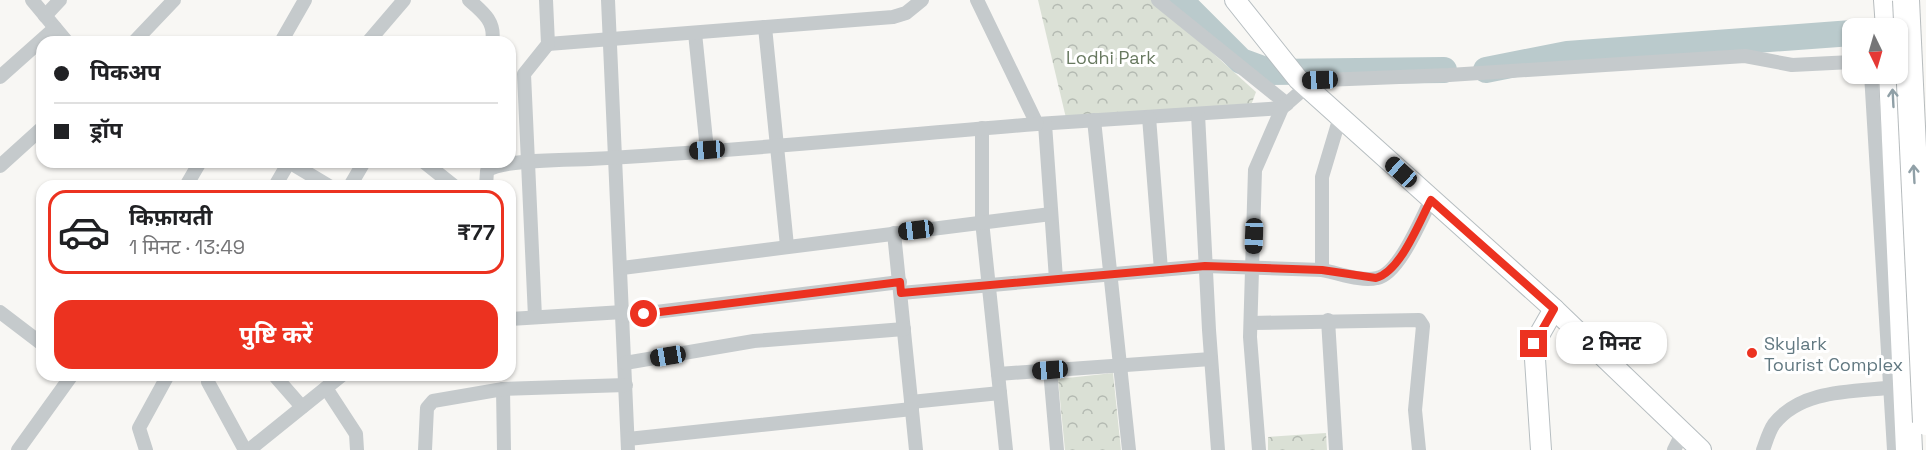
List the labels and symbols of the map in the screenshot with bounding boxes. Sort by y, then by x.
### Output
north arrow [1842,18,1908,84]
park label: Lodhi Park [1066,46,1156,69]
car [1302,70,1338,90]
one-way arrow [1888,88,1899,108]
car [688,140,726,160]
car [1382,153,1420,191]
one-way arrow [1909,165,1920,185]
car [1244,218,1264,254]
car [897,219,935,241]
route start [630,300,657,327]
callout: 2 मिनट [1555,323,1666,365]
route end [1520,330,1547,357]
place label: Skylark Tourist Complex [1764,332,1903,376]
car [649,344,687,368]
marker: Skylark Tourist Complex [1745,346,1759,360]
car [1031,360,1069,380]

